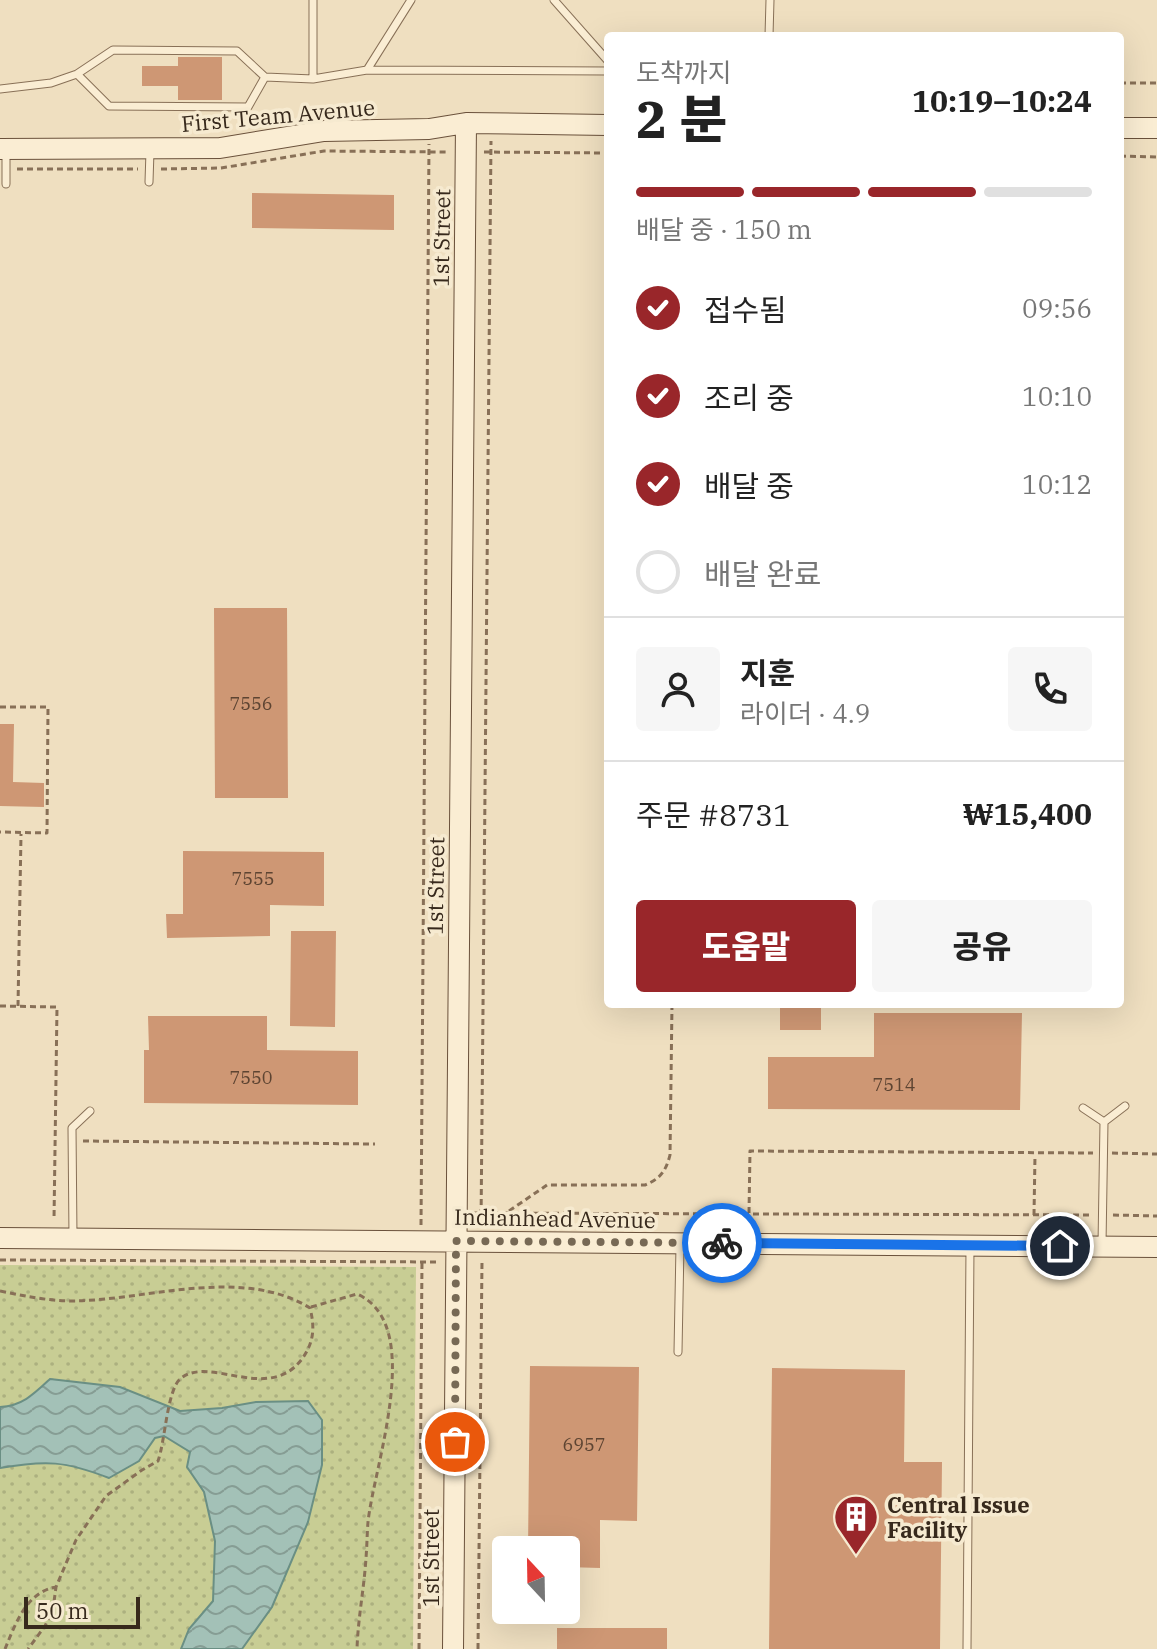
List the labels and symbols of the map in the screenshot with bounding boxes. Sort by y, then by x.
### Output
street label: First Team Avenue [180,92,376,138]
street label: 1st Street [426,188,456,287]
house number: 7556 [229,692,273,715]
street label: 1st Street [420,836,450,935]
house number: 7555 [231,867,275,890]
house number: 7550 [229,1066,273,1089]
house number: 7514 [872,1073,916,1096]
street label: Indianhead Avenue [454,1202,656,1234]
courier [682,1203,762,1283]
pin [1026,1212,1094,1280]
pin [421,1408,489,1476]
house number: 6957 [562,1433,606,1456]
place label: Central Issue Facility [887,1490,1030,1544]
building icon: Central Issue Facility [832,1493,880,1556]
street label: 1st Street [416,1509,445,1607]
north arrow [492,1536,580,1624]
scale bar [24,1593,140,1629]

